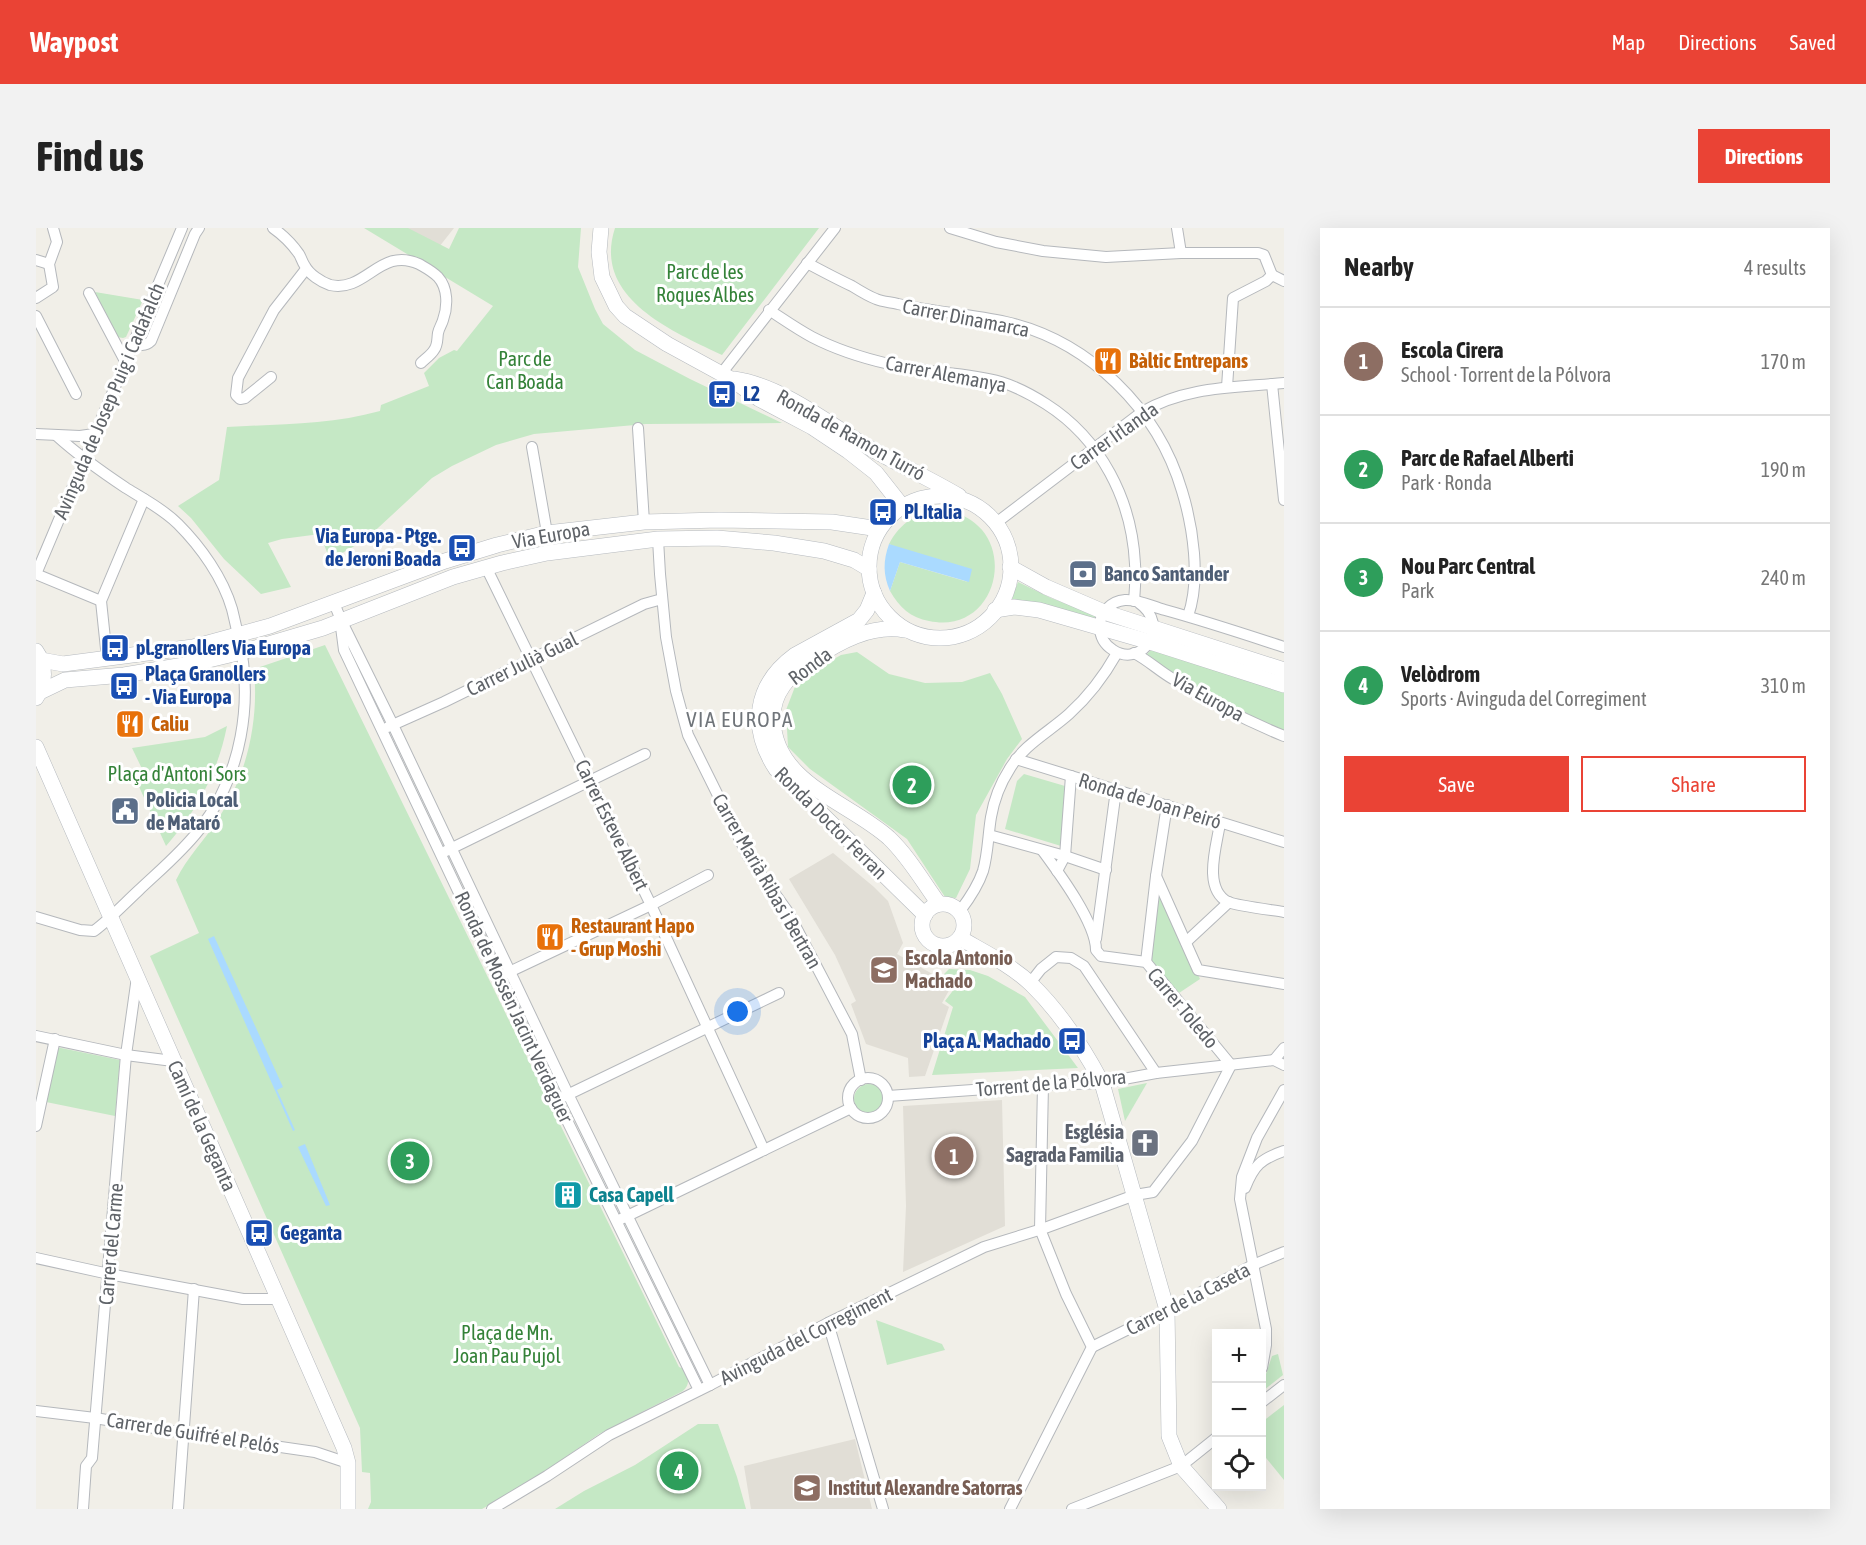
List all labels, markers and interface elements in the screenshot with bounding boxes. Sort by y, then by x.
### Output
text: Waypost [30,26,118,58]
text: Map [1611,30,1645,54]
text: Directions [1678,30,1757,54]
text: Saved [1790,30,1836,54]
button: Directions [1698,129,1830,183]
text: Find us [36,132,144,180]
text: Nearby [1344,252,1414,282]
text: 4 results [1744,256,1806,279]
park label: Parc de les Roques Albes [656,260,754,306]
street label: Avinguda de Josep Puig i Cadafalch [48,279,169,522]
street label: Carrer Dinamarca [901,294,1032,341]
text: Escola Cirera [1401,337,1503,363]
restaurant icon: Bàltic Entrepans [1092,345,1124,377]
park label: Parc de Can Boada [486,347,564,393]
place label: Bàltic Entrepans [1129,349,1248,372]
text: 1 [1359,350,1368,373]
text: 170 m [1761,350,1806,373]
street label: Carrer Alemanya [884,351,1008,396]
text: School · Torrent de la Pólvora [1401,363,1611,386]
bus stop icon: L2 [706,378,738,410]
place label: L2 [743,382,760,405]
street label: Ronda de Ramon Turró [773,384,929,485]
street label: Carrer Irlanda [1065,397,1162,474]
text: Parc de Rafael Alberti [1401,445,1574,471]
text: 2 [1359,458,1368,481]
text: 190 m [1761,458,1806,481]
text: Park · Ronda [1401,471,1492,494]
bus stop icon: Pl.Italia [867,496,899,528]
place label: Pl.Italia [904,500,962,523]
street label: Via Europa [510,516,592,553]
place label: Via Europa - Ptge. de Jeroni Boada [314,524,441,570]
bus stop icon: Via Europa - Ptge. de Jeroni Boada [446,532,478,564]
text: Nou Parc Central [1401,553,1535,579]
bank icon: Banco Santander [1067,558,1099,590]
place label: Banco Santander [1104,562,1230,585]
text: 3 [1359,566,1368,589]
text: 240 m [1761,566,1806,589]
text: Park [1401,579,1434,602]
street label: Carrer Julià Gual [463,626,582,700]
bus stop icon: pl.granollers Via Europa [99,632,131,664]
place label: pl.granollers Via Europa [136,636,311,659]
street label: Ronda [784,642,836,689]
text: Velòdrom [1401,661,1480,687]
place label: Plaça Granollers - Via Europa [145,662,266,708]
street label: Via Europa [1168,667,1248,726]
bus stop icon: Plaça Granollers - Via Europa [108,670,140,702]
text: 4 [1359,674,1368,697]
text: 310 m [1761,674,1806,697]
text: Sports · Avinguda del Corregiment [1401,687,1647,710]
district label: VIA EUROPA [686,707,794,731]
restaurant icon: Caliu [114,708,146,740]
place label: Caliu [151,712,189,735]
street label: Carrer Esteve Albert [571,756,654,894]
button: Save [1344,756,1569,812]
button: Share [1581,756,1806,812]
park label: Plaça d'Antoni Sors [108,762,246,785]
street label: Ronda Doctor Ferran [770,762,892,884]
pin: 2 [892,762,932,808]
street label: Ronda de Joan Peiró [1076,768,1224,833]
place label: Policia Local de Mataró [146,788,239,834]
street label: Carrer Marià Ribas i Bertran [708,789,827,972]
public building icon: Policia Local de Mataró [109,795,141,827]
street label: Ronda de Mossèn Jacint Verdaguer [451,888,579,1127]
place label: Restaurant Hapo - Grup Moshi [571,914,695,960]
restaurant icon: Restaurant Hapo - Grup Moshi [534,921,566,953]
place label: Escola Antonio Machado [905,946,1013,992]
school or university icon: Escola Antonio Machado [868,954,900,986]
street label: Carrer Toledo [1143,963,1224,1053]
your location [723,997,752,1026]
bus stop icon: Plaça A. Machado [1056,1025,1088,1057]
place label: Plaça A. Machado [923,1029,1051,1052]
street label: Camí de la Geganta [163,1057,242,1195]
street label: Torrent de la Pólvora [975,1064,1127,1101]
place label: Església Sagrada Familia [1006,1120,1124,1166]
church icon: Església Sagrada Familia [1129,1127,1161,1159]
pin: 1 [934,1134,974,1178]
pin: 3 [390,1138,430,1184]
building icon: Casa Capell [552,1179,584,1211]
street label: Carrer del Carme [94,1182,127,1306]
place label: Casa Capell [589,1183,675,1206]
bus stop icon: Geganta [243,1217,275,1249]
place label: Geganta [280,1221,342,1244]
street label: Carrer de la Caseta [1122,1257,1254,1340]
street label: Avinguda del Corregiment [716,1282,896,1389]
park label: Plaça de Mn. Joan Pau Pujol [453,1321,561,1367]
map controls [1212,1329,1266,1491]
button: + [1212,1329,1266,1383]
button: − [1212,1383,1266,1437]
street label: Carrer de Guifré el Pelós [105,1407,281,1458]
button: locate [1212,1437,1266,1491]
pin: 4 [660,1448,698,1494]
school or university icon: Institut Alexandre Satorras [791,1472,823,1504]
place label: Institut Alexandre Satorras [828,1476,1023,1499]

